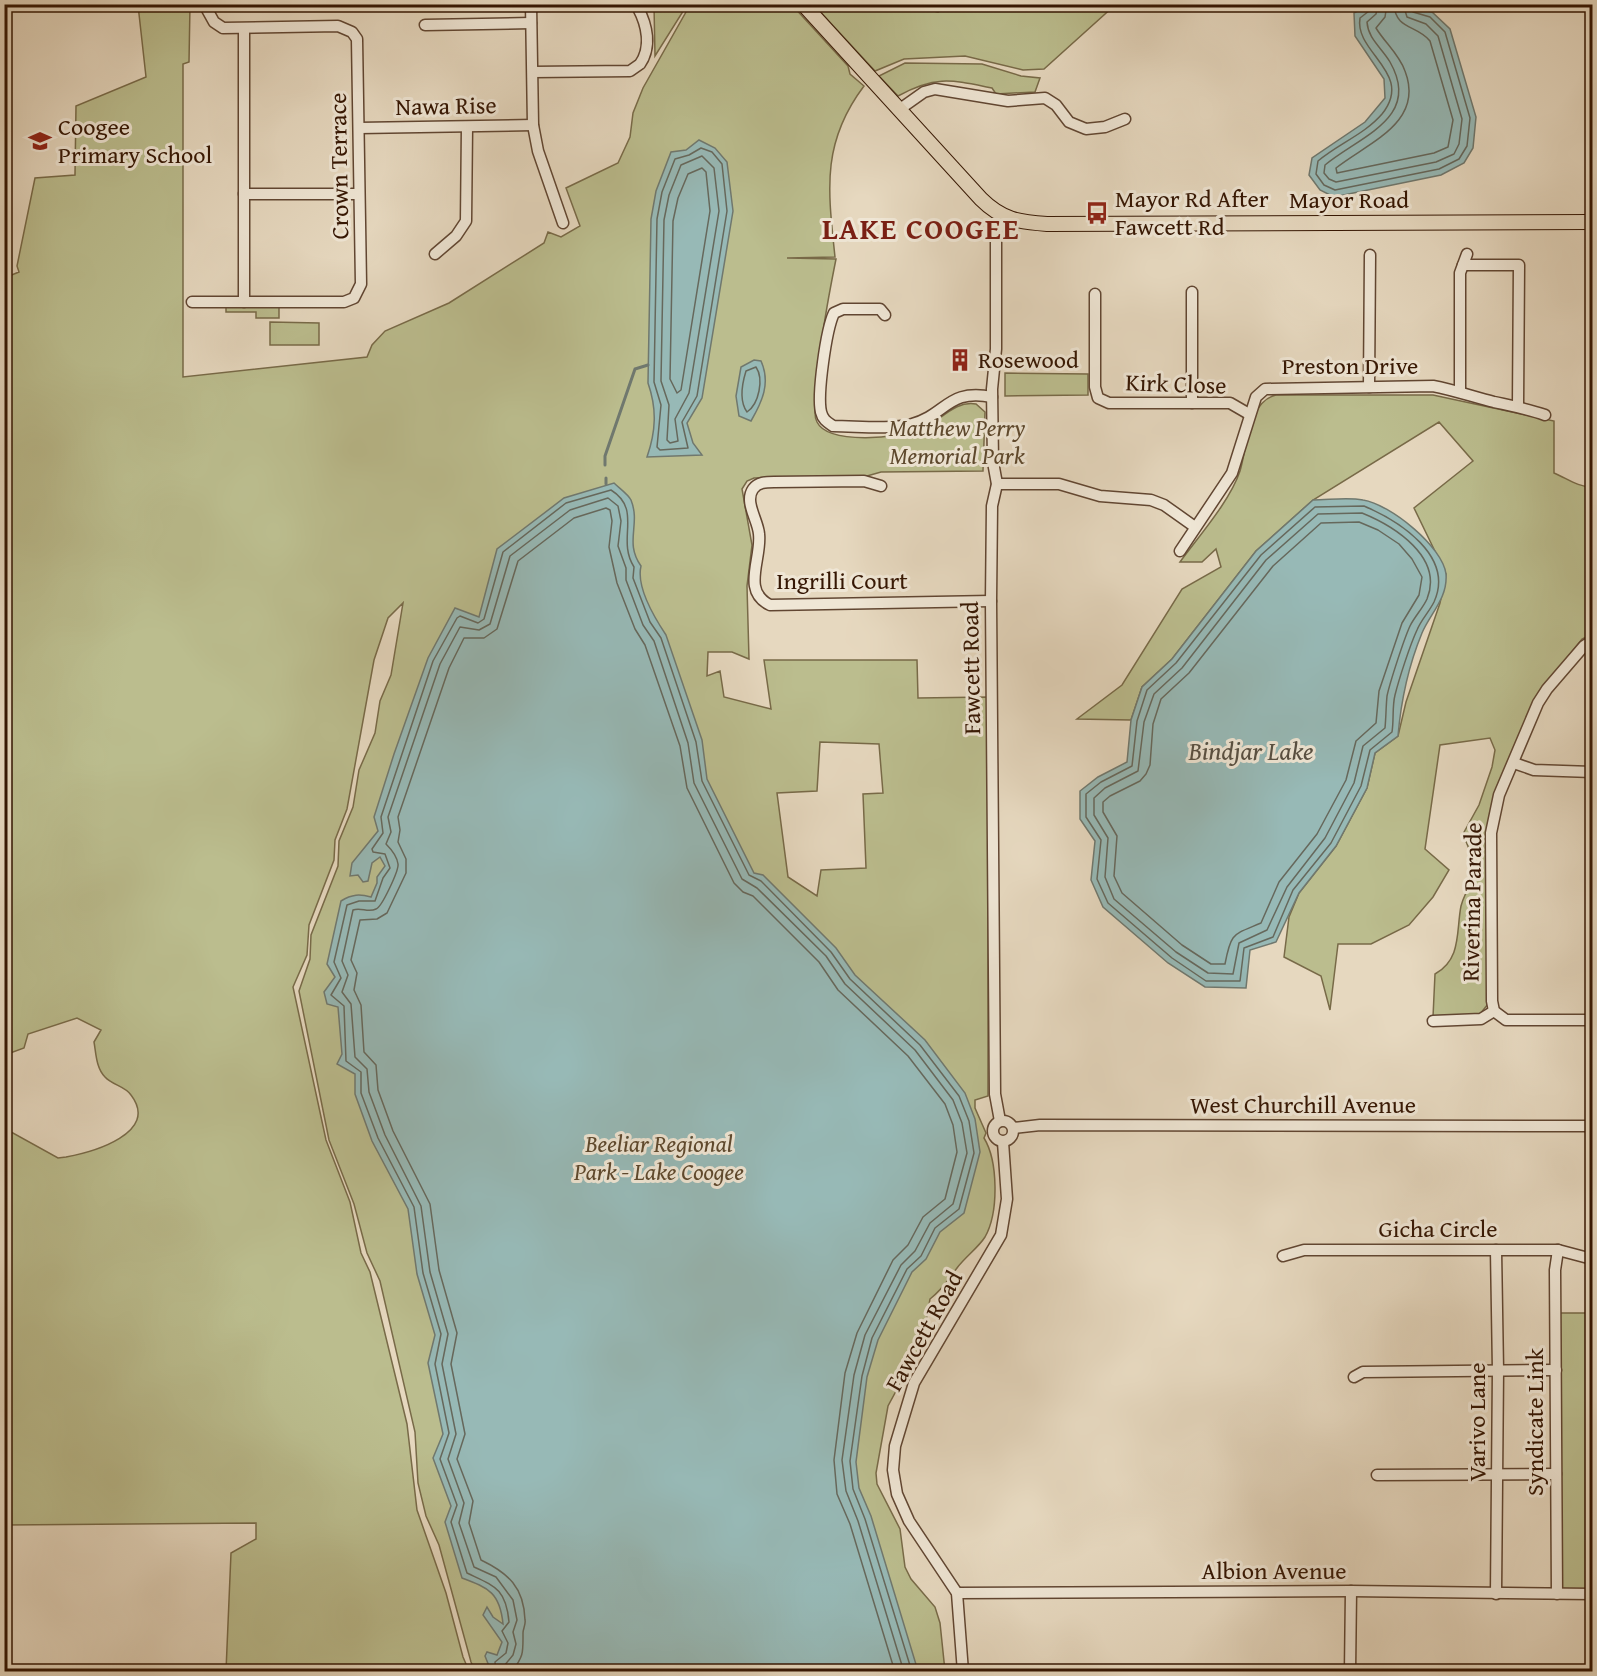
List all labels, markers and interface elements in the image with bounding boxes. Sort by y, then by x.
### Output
street label: Nawa Rise [395,87,497,124]
street label: Crown Terrace [320,92,357,240]
place label: Coogee Primary School [58,109,213,172]
school or university icon: Coogee Primary School [27,128,53,154]
place label: Mayor Rd After Fawcett Rd [1115,181,1269,244]
street label: Mayor Road [1289,182,1409,217]
bus stop icon: Mayor Rd After Fawcett Rd [1084,200,1110,226]
district label: LAKE COOGEE [822,206,1020,250]
place label: Rosewood [978,342,1079,377]
building icon: Rosewood [947,347,973,373]
street label: Preston Drive [1282,348,1418,383]
street label: Kirk Close [1125,364,1227,403]
park label: Matthew Perry Memorial Park [889,410,1025,473]
street label: Ingrilli Court [776,563,908,598]
street label: Fawcett Road [952,601,989,735]
water label: Bindjar Lake [1187,731,1314,770]
street label: Riverina Parade [1453,822,1490,982]
street label: West Churchill Avenue [1190,1087,1416,1122]
park label: Beeliar Regional Park - Lake Coogee [573,1126,744,1189]
street label: Gicha Circle [1379,1211,1497,1246]
street label: Fawcett Road [876,1264,971,1397]
street label: Syndicate Link [1517,1347,1552,1496]
street label: Varivo Lane [1459,1362,1494,1482]
street label: Albion Avenue [1201,1553,1347,1588]

